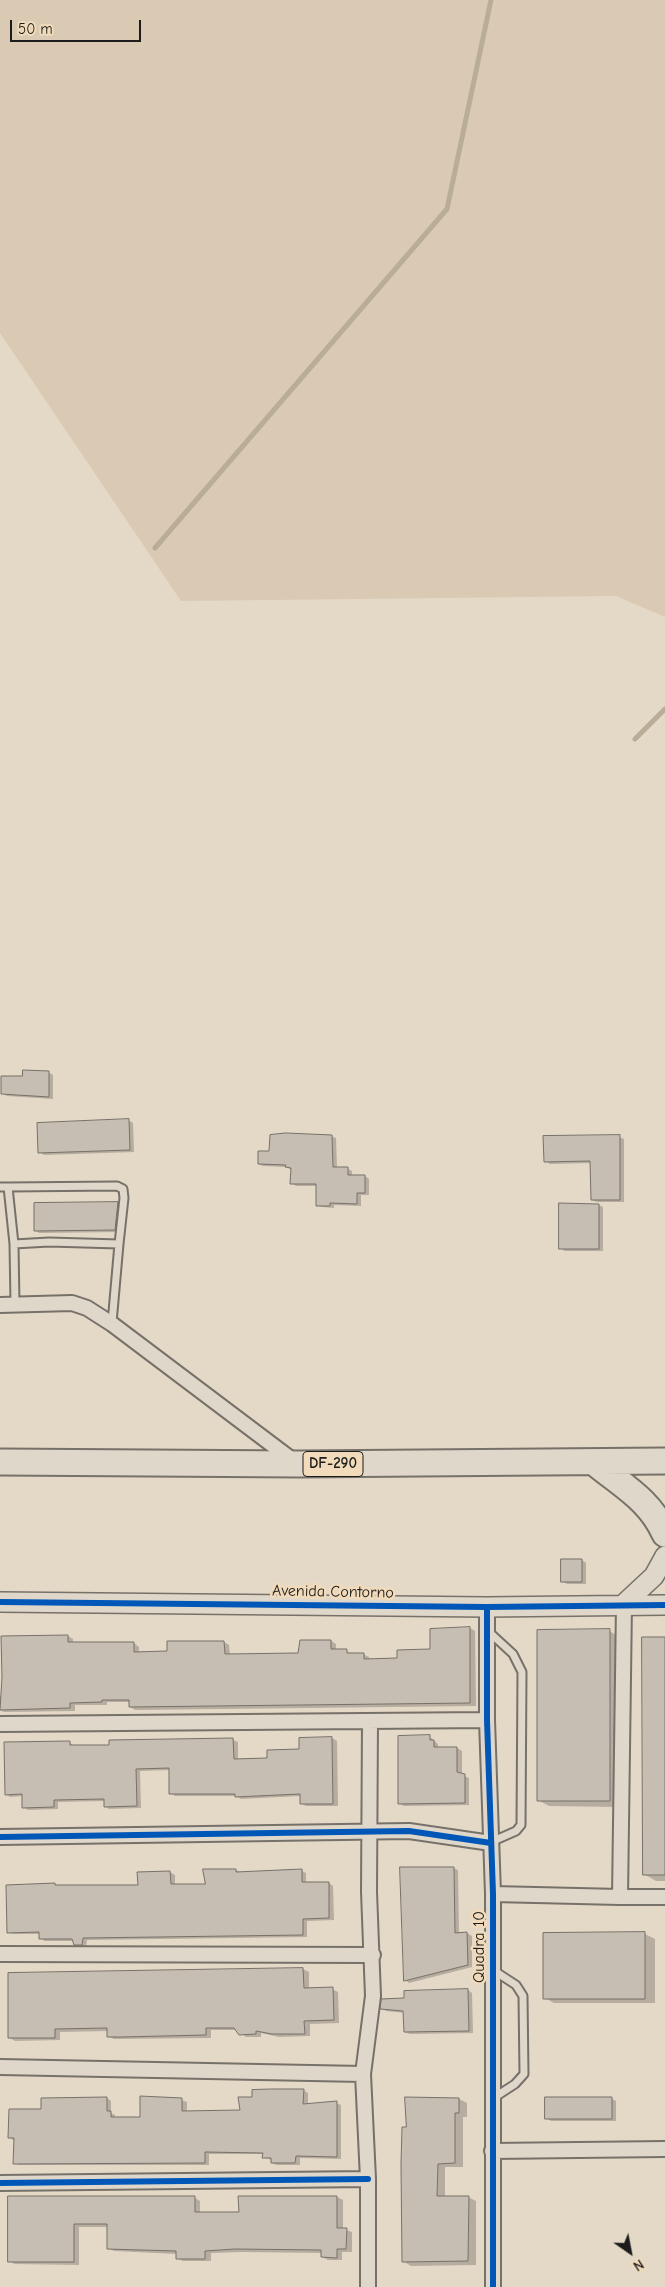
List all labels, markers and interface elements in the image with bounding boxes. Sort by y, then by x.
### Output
scale bar [12,10,144,42]
text: 50 m [18,20,53,38]
road number: DF-290 [303,1452,363,1476]
street label: Avenida Contorno [272,1581,394,1603]
street label: Quadra 10 [469,1911,489,1983]
north arrow [605,2227,655,2277]
text: N [630,2255,647,2275]

